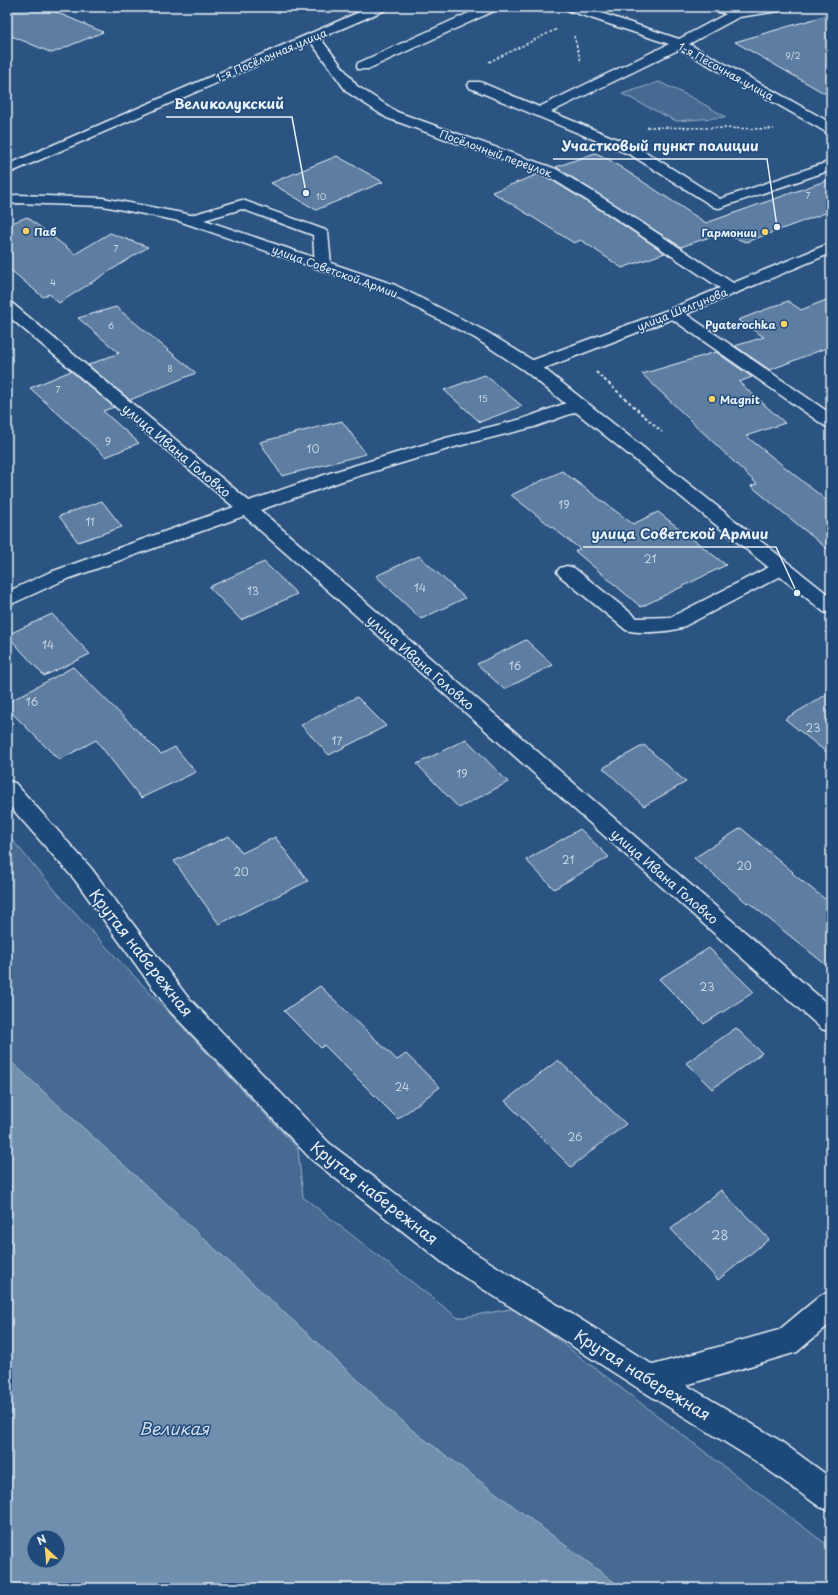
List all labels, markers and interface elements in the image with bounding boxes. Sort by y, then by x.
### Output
street label: 1-я Посёлочная улица [213,24,329,86]
street label: 1-я Песочная улица [675,38,777,104]
house number: 9/2 [785,48,801,62]
callout: Великолукский [166,91,292,117]
text: Великолукский [174,93,284,114]
street label: Посёлочный переулок [437,125,555,181]
callout: Участковый пункт полиции [553,133,767,159]
text: Участковый пункт полиции [561,135,759,156]
house number: 7 [805,188,811,202]
house number: 10 [316,189,327,203]
place label: Паб [34,223,57,240]
place label: Гармонии [702,224,757,241]
marker: Паб [21,226,31,236]
marker: Гармонии [760,227,770,237]
street label: улица Советской Армии [270,240,400,302]
house number: 7 [113,241,119,255]
house number: 4 [50,275,56,289]
street label: улица Шелгунова [634,283,730,335]
place label: Pyaterochka [705,316,777,333]
house number: 6 [108,318,114,332]
marker: Pyaterochka [779,319,789,329]
house number: 8 [167,361,173,375]
house number: 7 [55,382,61,396]
house number: 15 [478,391,488,405]
place label: Magnit [720,391,760,408]
marker: Magnit [707,394,717,404]
street label: улица Ивана Головко [119,399,235,501]
house number: 9 [105,433,111,450]
house number: 10 [307,440,319,457]
house number: 19 [558,496,570,513]
house number: 11 [85,513,95,530]
callout: улица Советской Армии [583,521,776,547]
text: улица Советской Армии [591,523,769,544]
house number: 21 [644,550,656,567]
house number: 14 [414,579,426,596]
house number: 13 [247,582,259,599]
street label: улица Ивана Головко [363,610,479,714]
house number: 14 [42,636,54,653]
house number: 16 [509,657,522,674]
house number: 16 [26,693,39,710]
house number: 23 [806,719,820,736]
house number: 17 [332,732,343,749]
house number: 19 [456,765,468,782]
street label: улица Ивана Головко [607,824,723,928]
house number: 21 [562,851,574,868]
house number: 20 [736,857,752,874]
house number: 20 [233,863,249,880]
street label: Крутая набережная [84,883,200,1021]
house number: 23 [700,978,714,995]
house number: 24 [395,1078,409,1095]
house number: 26 [567,1128,583,1145]
street label: Крутая набережная [306,1134,444,1250]
house number: 28 [711,1225,729,1244]
street label: Крутая набережная [570,1322,716,1426]
water label: Великая [139,1415,210,1441]
north arrow [26,1529,66,1569]
text: N [34,1530,49,1549]

